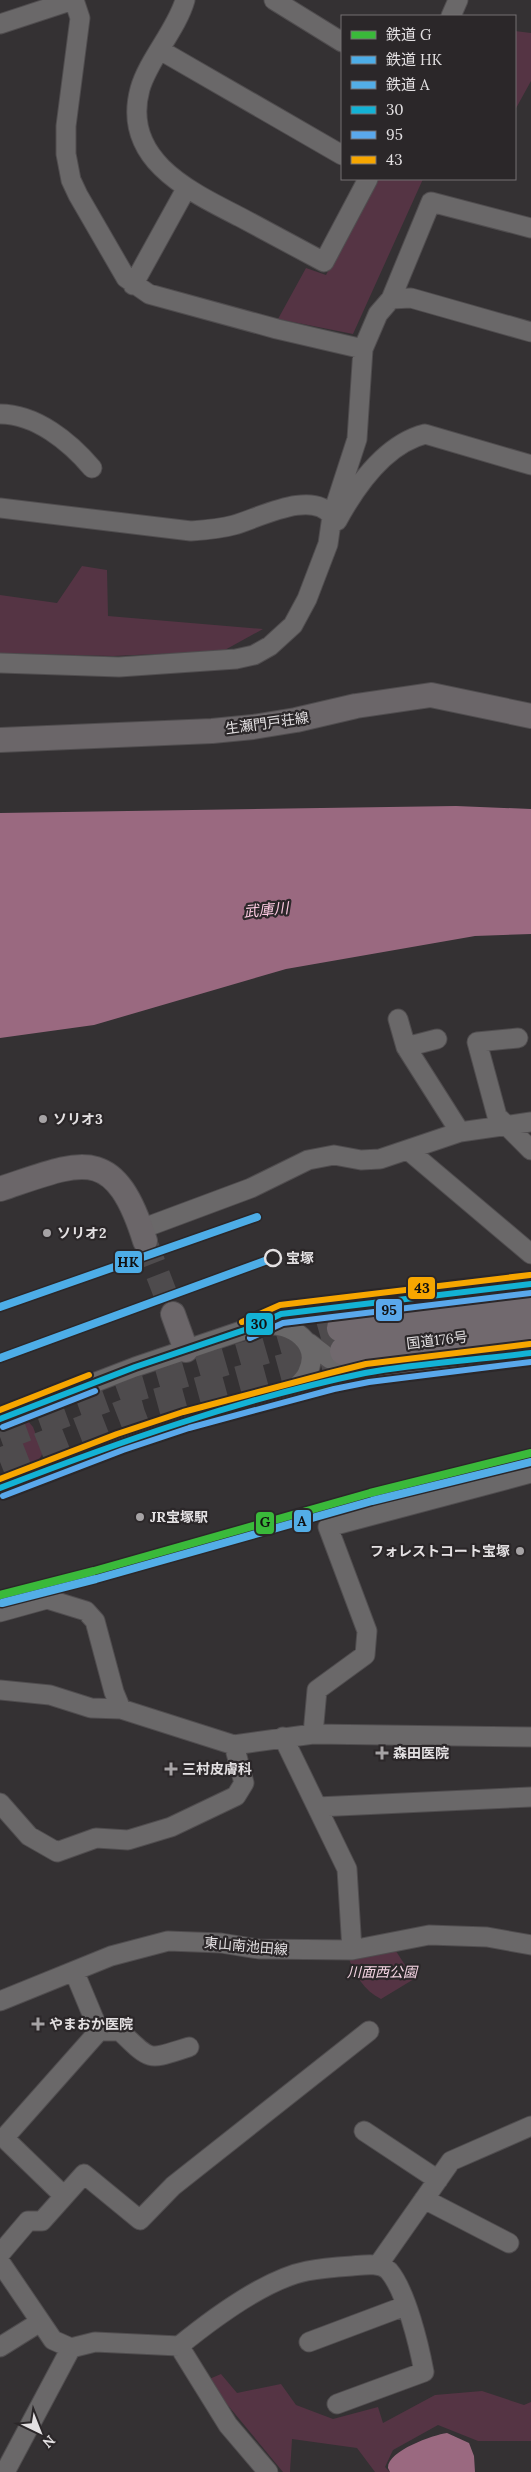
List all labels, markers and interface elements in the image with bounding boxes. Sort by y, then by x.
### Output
legend [341,15,516,180]
text: 鉄道 G [386,25,432,44]
text: 鉄道 HK [386,50,443,69]
text: 鉄道 A [386,75,430,94]
text: 30 [386,100,404,119]
text: 95 [386,125,403,144]
text: 43 [386,150,403,169]
street label: 生瀬門戸荘線 [224,708,310,738]
water label: 武庫川 [243,898,291,921]
place label: ソリオ3 [53,1110,103,1128]
marker: ソリオ3 [37,1113,49,1125]
place label: ソリオ2 [57,1224,106,1242]
marker: ソリオ2 [41,1227,53,1239]
marker: 宝塚 [264,1249,282,1267]
place label: 宝塚 [286,1249,314,1267]
line badge: HK [114,1250,143,1274]
text: HK [117,1253,139,1271]
line badge: 43 [407,1276,436,1300]
text: 43 [414,1279,430,1297]
line badge: 95 [375,1298,403,1322]
text: 95 [381,1301,397,1319]
line badge: 30 [245,1312,274,1336]
text: 30 [251,1315,267,1333]
street label: 国道176号 [405,1327,469,1353]
place label: JR宝塚駅 [150,1508,208,1526]
line badge: A [293,1509,312,1533]
marker: JR宝塚駅 [134,1511,146,1523]
line badge: G [255,1511,275,1535]
text: A [297,1512,307,1530]
text: G [260,1513,271,1531]
place label: フォレストコート宝塚 [370,1542,510,1560]
marker: フォレストコート宝塚 [514,1545,526,1557]
place label: 森田医院 [393,1744,449,1762]
marker: 森田医院 [375,1746,389,1760]
place label: 三村皮膚科 [182,1760,252,1778]
marker: 三村皮膚科 [164,1762,178,1776]
street label: 東山南池田線 [203,1933,289,1959]
park label: 川面西公園 [347,1963,419,1981]
place label: やまおか医院 [49,2015,133,2033]
marker: やまおか医院 [31,2017,45,2031]
north arrow [15,2407,65,2457]
text: N [39,2431,59,2452]

